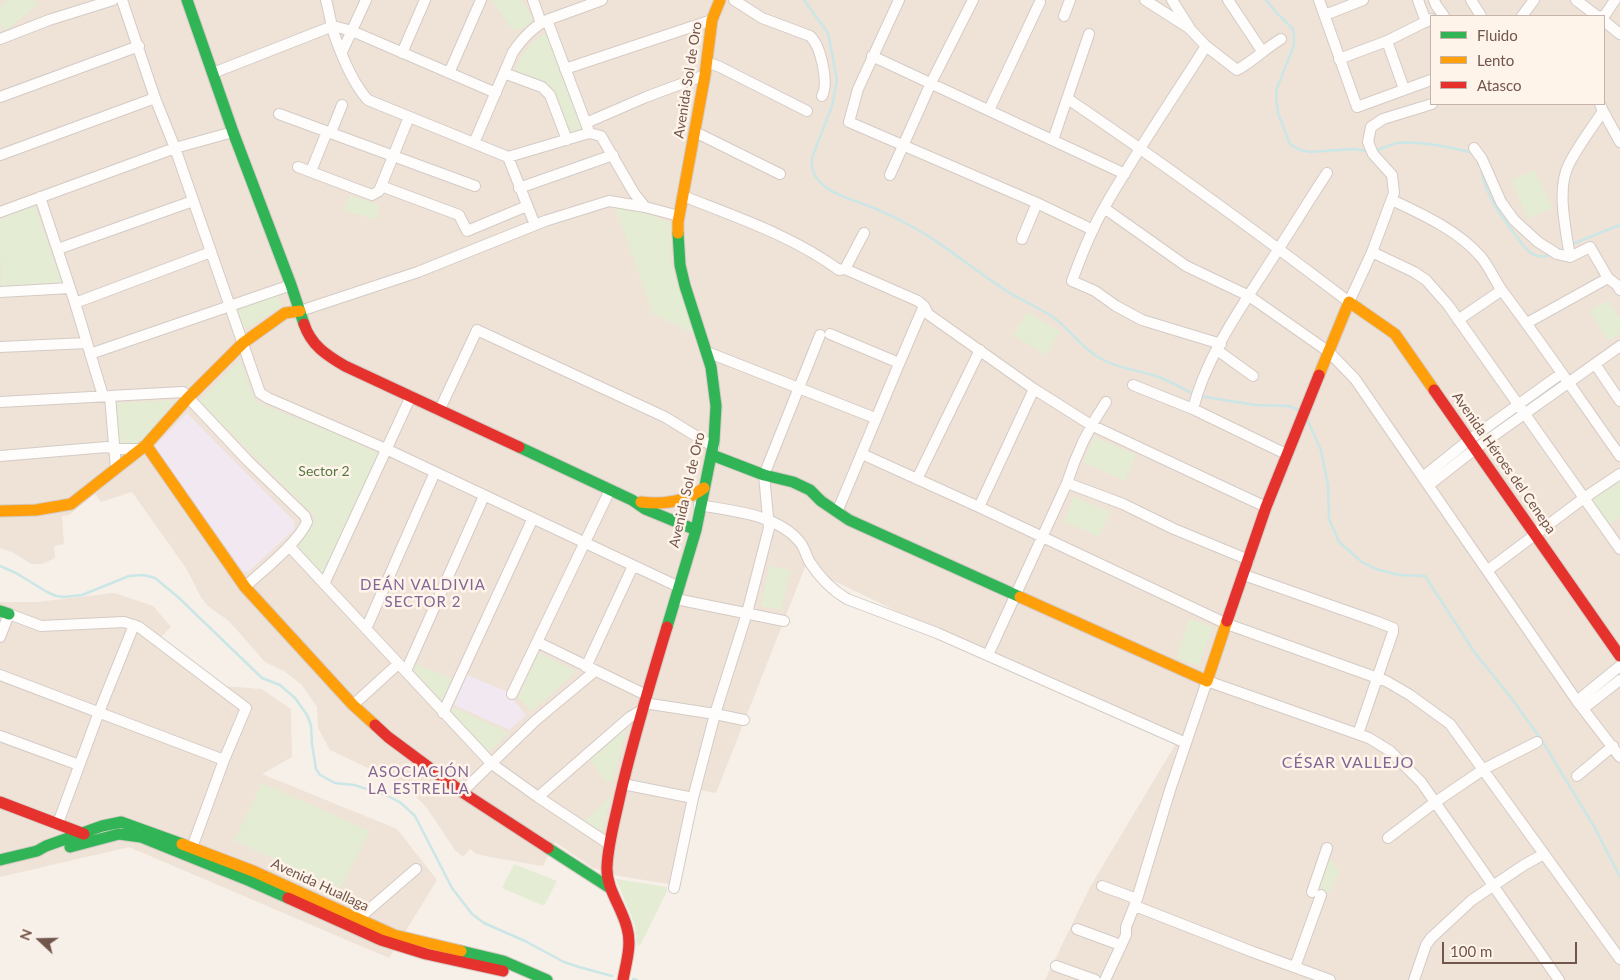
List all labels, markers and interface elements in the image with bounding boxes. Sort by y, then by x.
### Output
legend [1430,15,1605,105]
street label: Avenida Sol de Oro [670,20,706,140]
text: Fluido [1477,26,1518,44]
text: Lento [1477,51,1514,69]
text: Atasco [1477,76,1522,94]
street label: Avenida Héroes del Cenepa [1449,389,1559,537]
street label: Avenida Sol de Oro [666,431,708,549]
park label: Sector 2 [298,463,350,479]
district label: DEÁN VALDIVIA SECTOR 2 [358,576,488,611]
district label: CÉSAR VALLEJO [1280,753,1416,773]
district label: ASOCIACIÓN LA ESTRELLA [367,763,471,798]
street label: Avenida Huallaga [268,855,372,915]
north arrow [15,915,65,965]
text: N [16,926,35,943]
scale bar [1445,932,1580,964]
text: 100 m [1450,942,1492,960]

